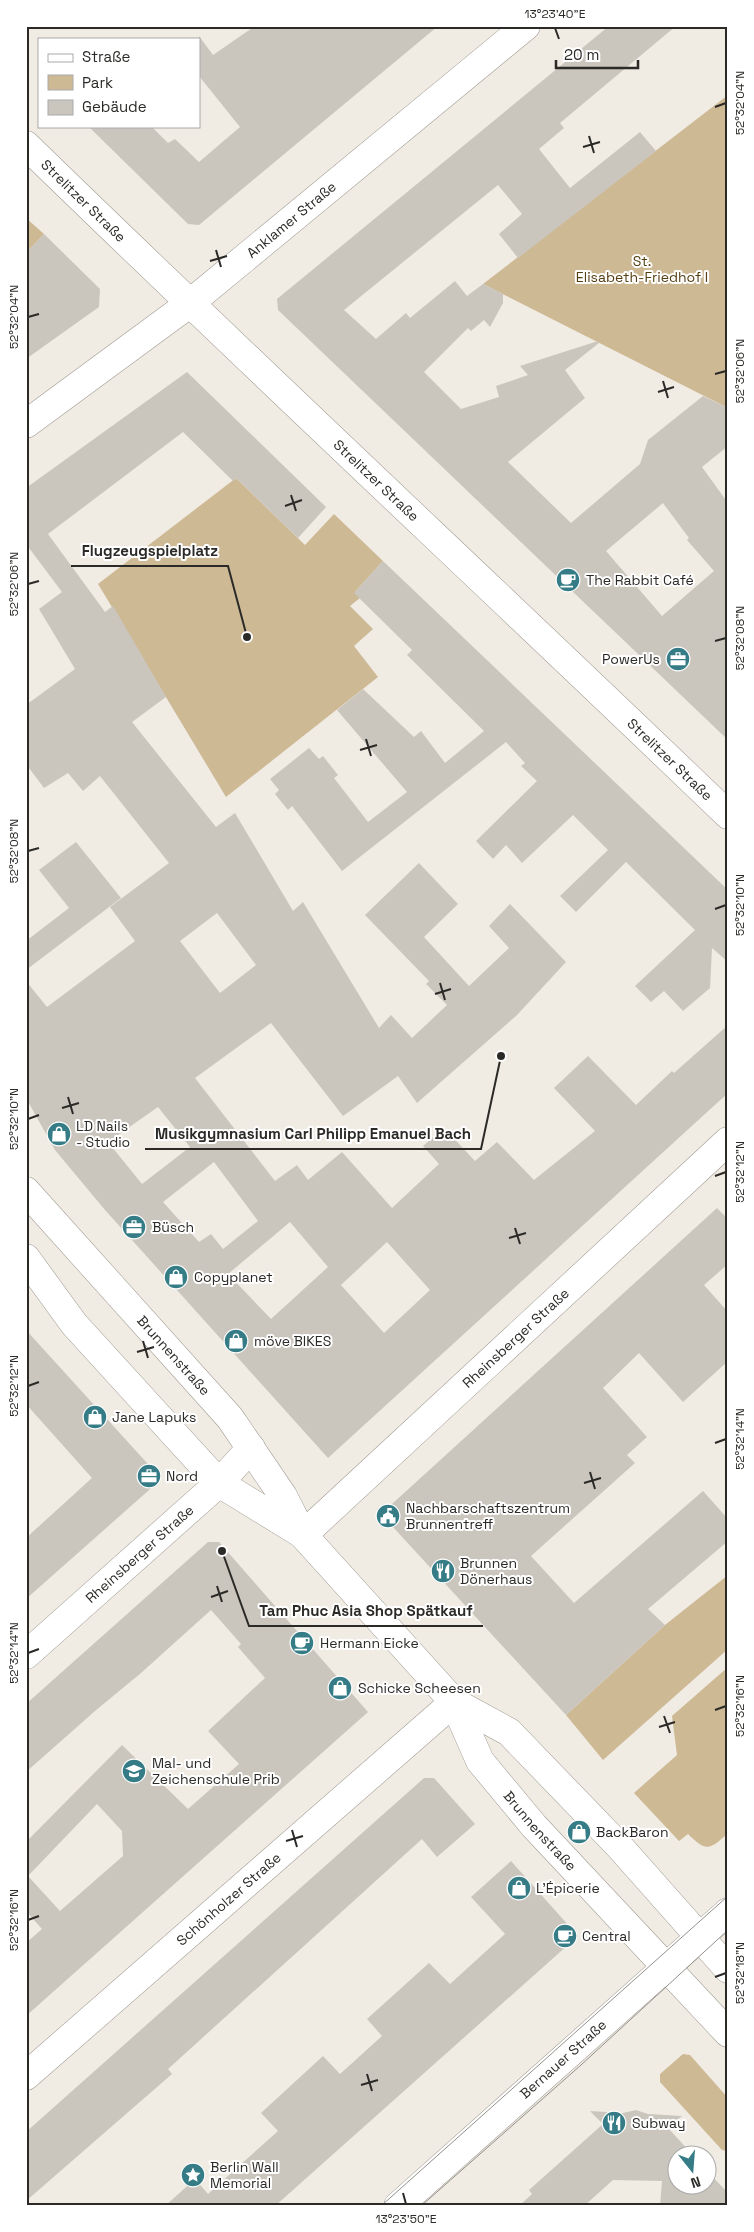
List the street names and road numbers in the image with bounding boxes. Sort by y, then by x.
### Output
street label: Strelitzer Straße [37,156,130,246]
street label: Anklamer Straße [243,177,340,262]
street label: Strelitzer Straße [330,436,423,525]
street label: Strelitzer Straße [624,714,716,804]
street label: Rheinsberger Straße [459,1284,573,1392]
street label: Brunnenstraße [133,1312,214,1399]
street label: Rheinsberger Straße [82,1501,197,1607]
street label: Brunnenstraße [500,1787,580,1875]
street label: Schönholzer Straße [173,1848,285,1950]
street label: Bernauer Straße [516,2016,610,2102]

